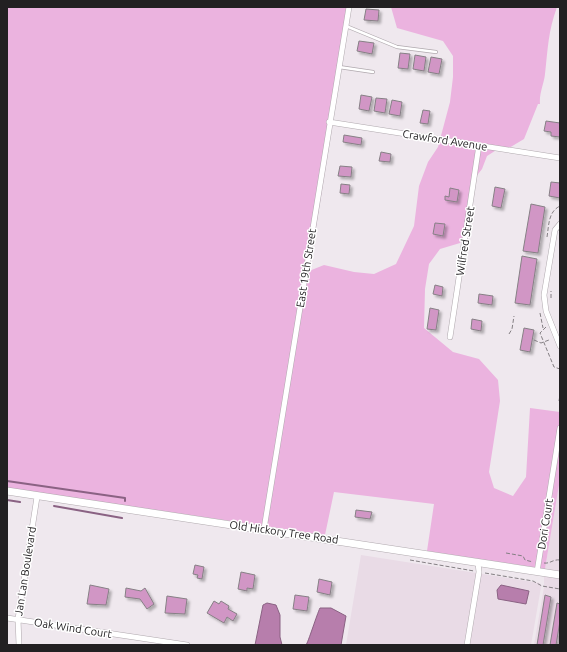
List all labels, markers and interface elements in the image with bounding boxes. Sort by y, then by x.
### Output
street label: Crawford Avenue [402,127,488,153]
street label: Wilfred Street [454,205,477,277]
street label: East 19th Street [294,227,318,308]
street label: Dori Court [535,497,555,550]
street label: Old Hickory Tree Road [229,518,339,546]
street label: Jan Lan Boulevard [12,526,38,616]
street label: Oak Wind Court [33,616,113,640]

